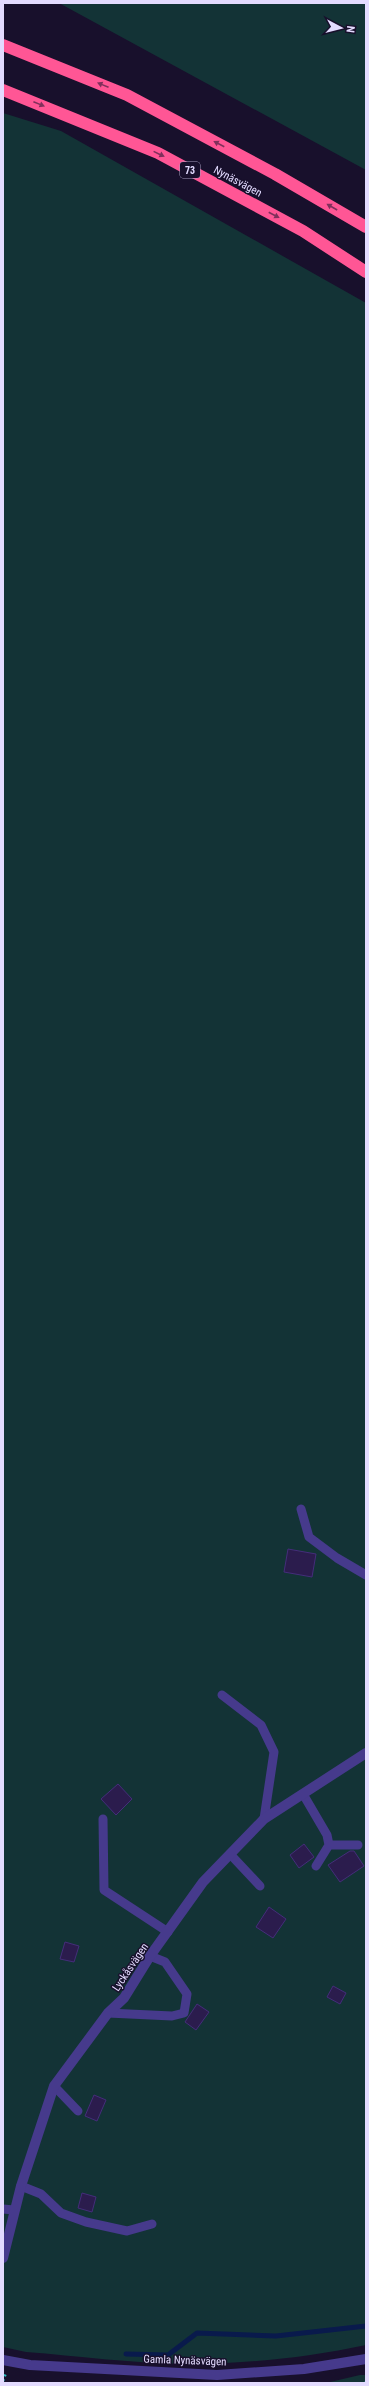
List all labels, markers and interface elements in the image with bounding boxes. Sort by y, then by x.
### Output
north arrow [321,8,361,48]
text: N [344,25,357,34]
one-way arrow [96,82,108,88]
one-way arrow [34,102,46,108]
one-way arrow [213,140,225,147]
one-way arrow [153,151,165,157]
road number: 73 [180,162,200,178]
street label: Nynäsvägen [211,163,264,200]
one-way arrow [326,204,338,211]
one-way arrow [268,212,280,218]
street label: Lyckåsvägen [110,1941,151,1994]
street label: Gamla Nynäsvägen [143,2353,227,2368]

